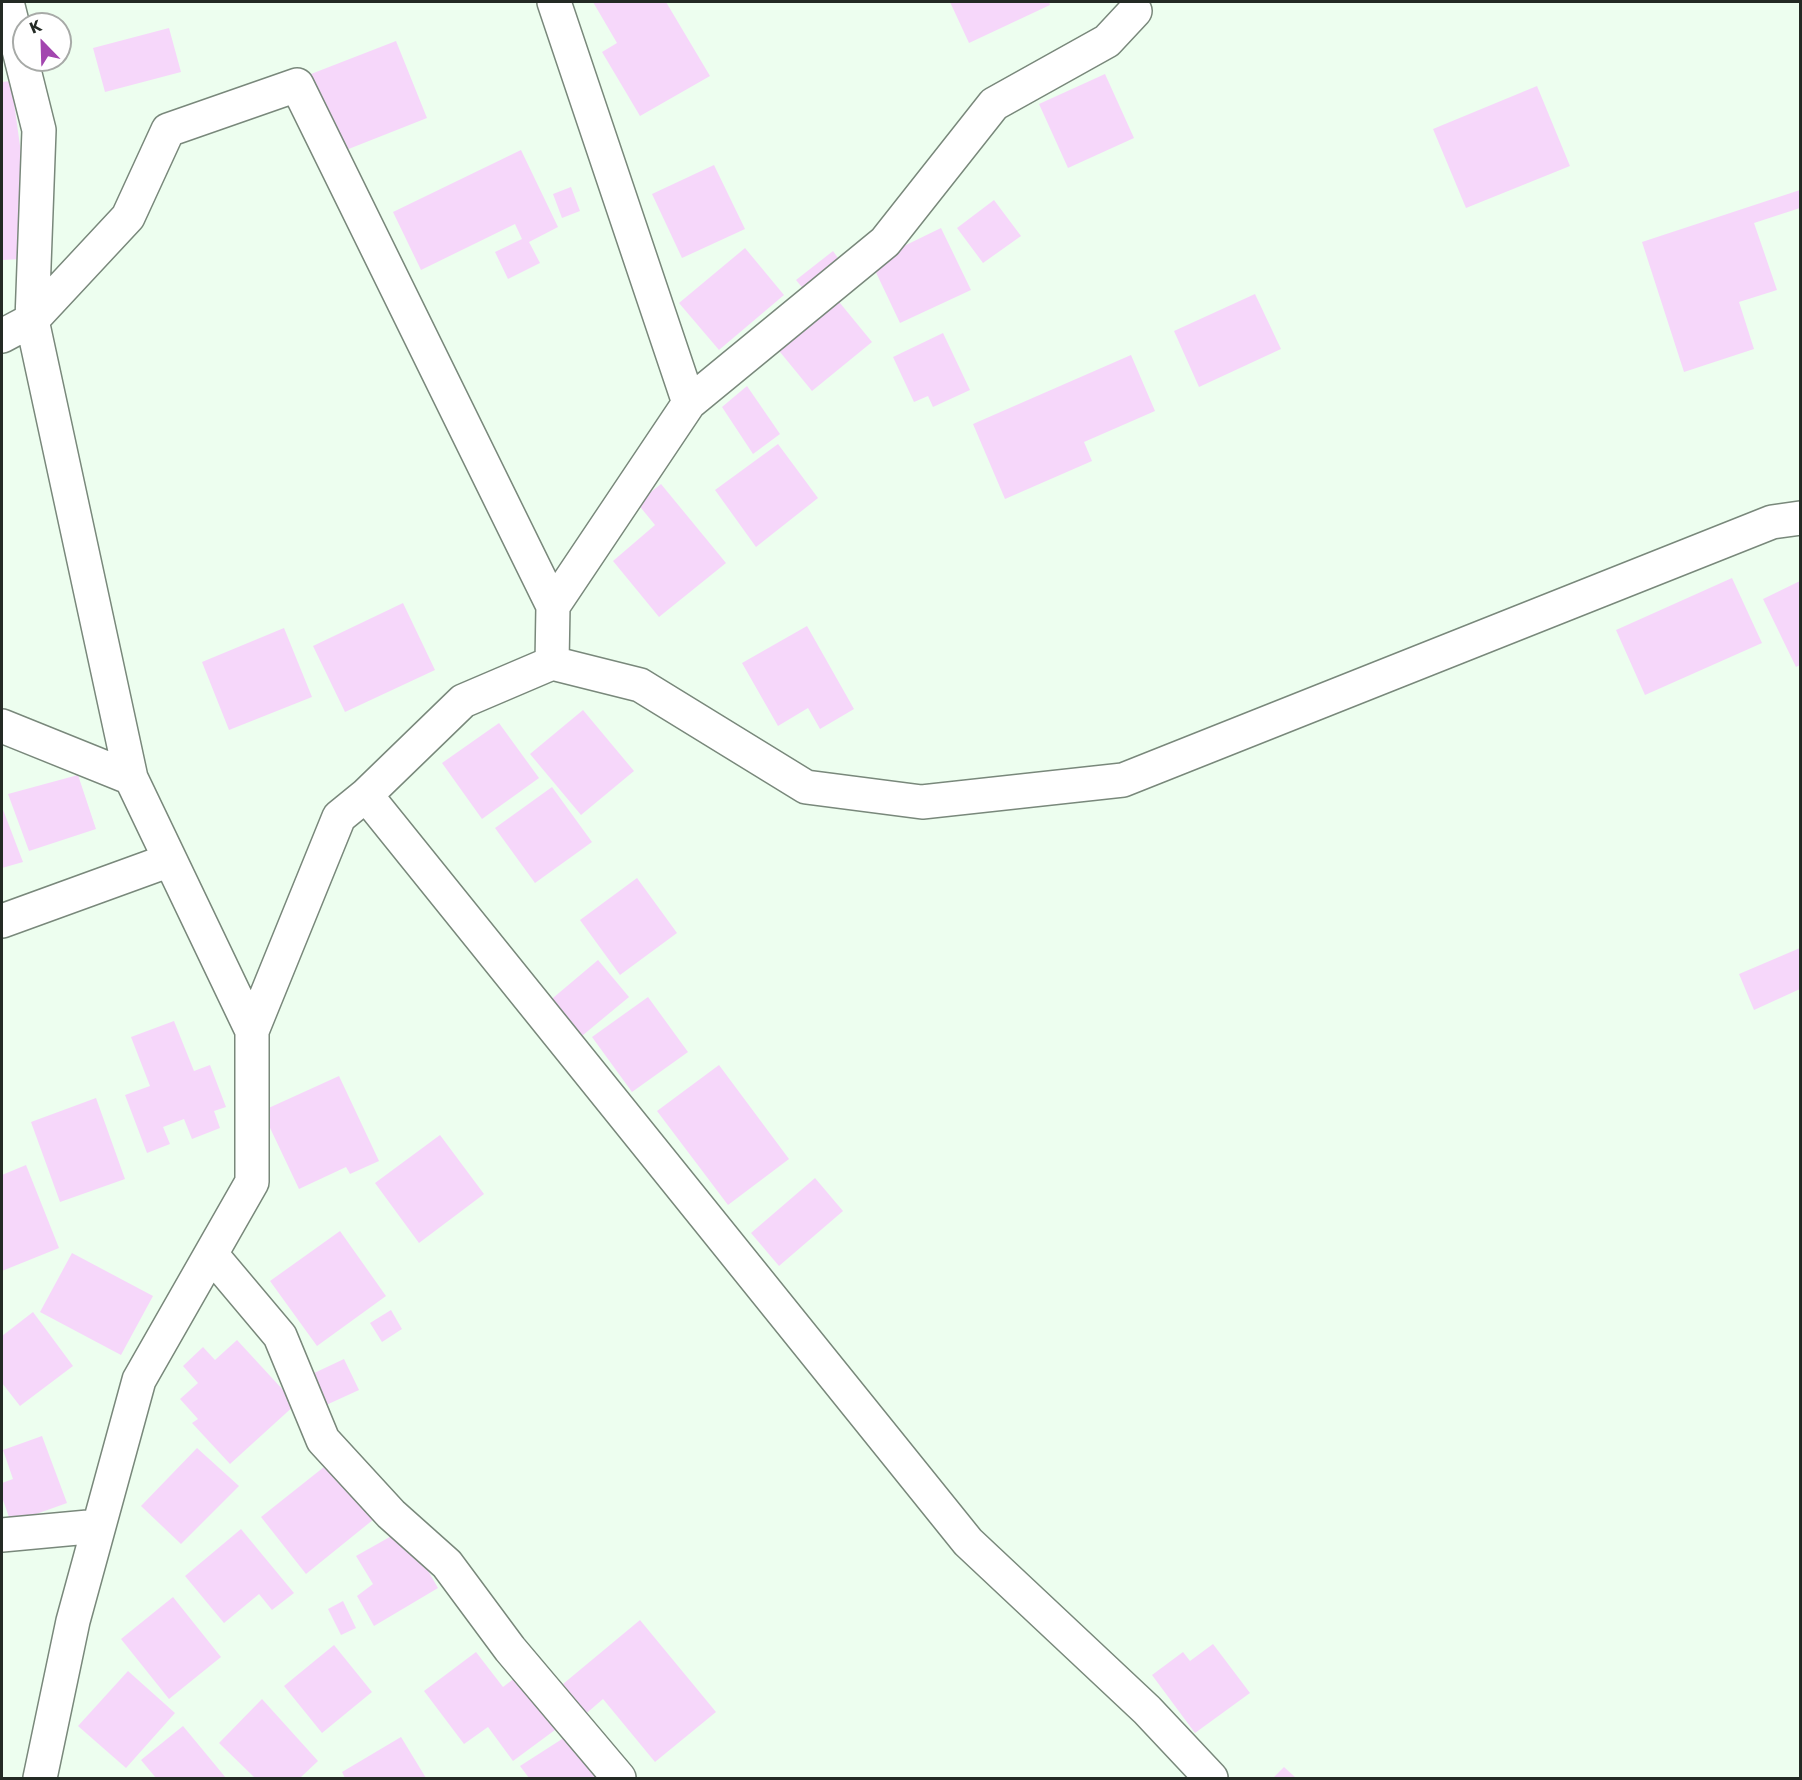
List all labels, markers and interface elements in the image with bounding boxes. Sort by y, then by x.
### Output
north arrow [12,12,72,72]
text: K [26,14,45,40]

